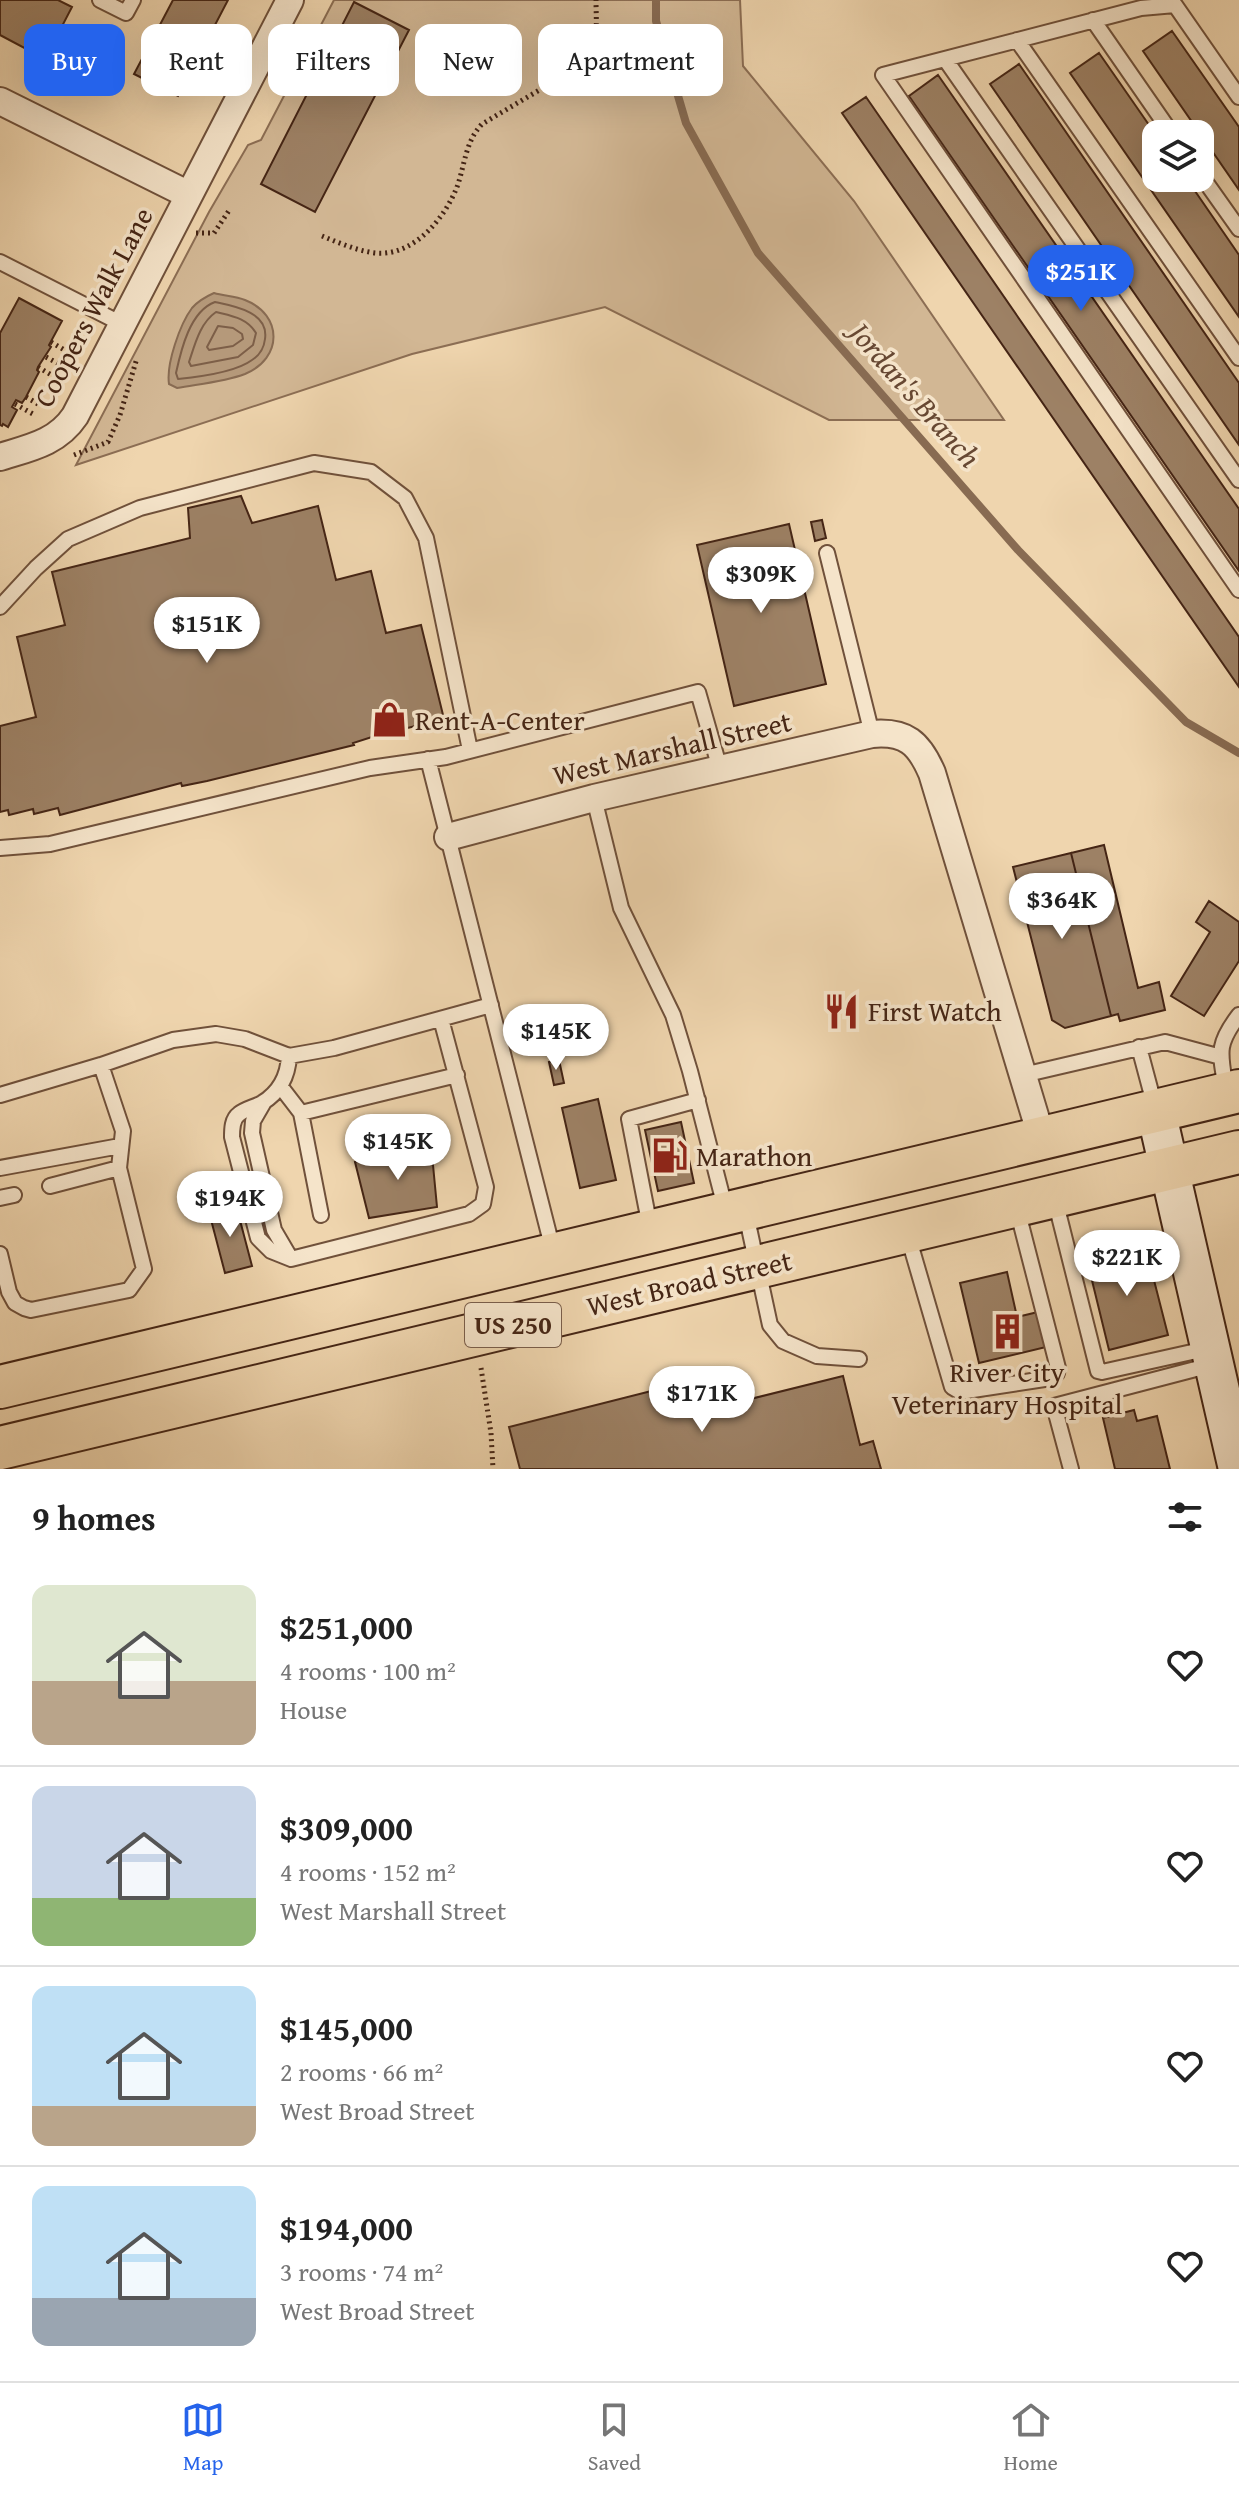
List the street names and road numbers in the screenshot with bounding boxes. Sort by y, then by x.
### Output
street label: Coopers Walk Lane [23,200,162,414]
street label: West Marshall Street [549,700,795,795]
street label: West Broad Street [582,1239,796,1326]
road number: US 250 [465,1303,561,1347]

